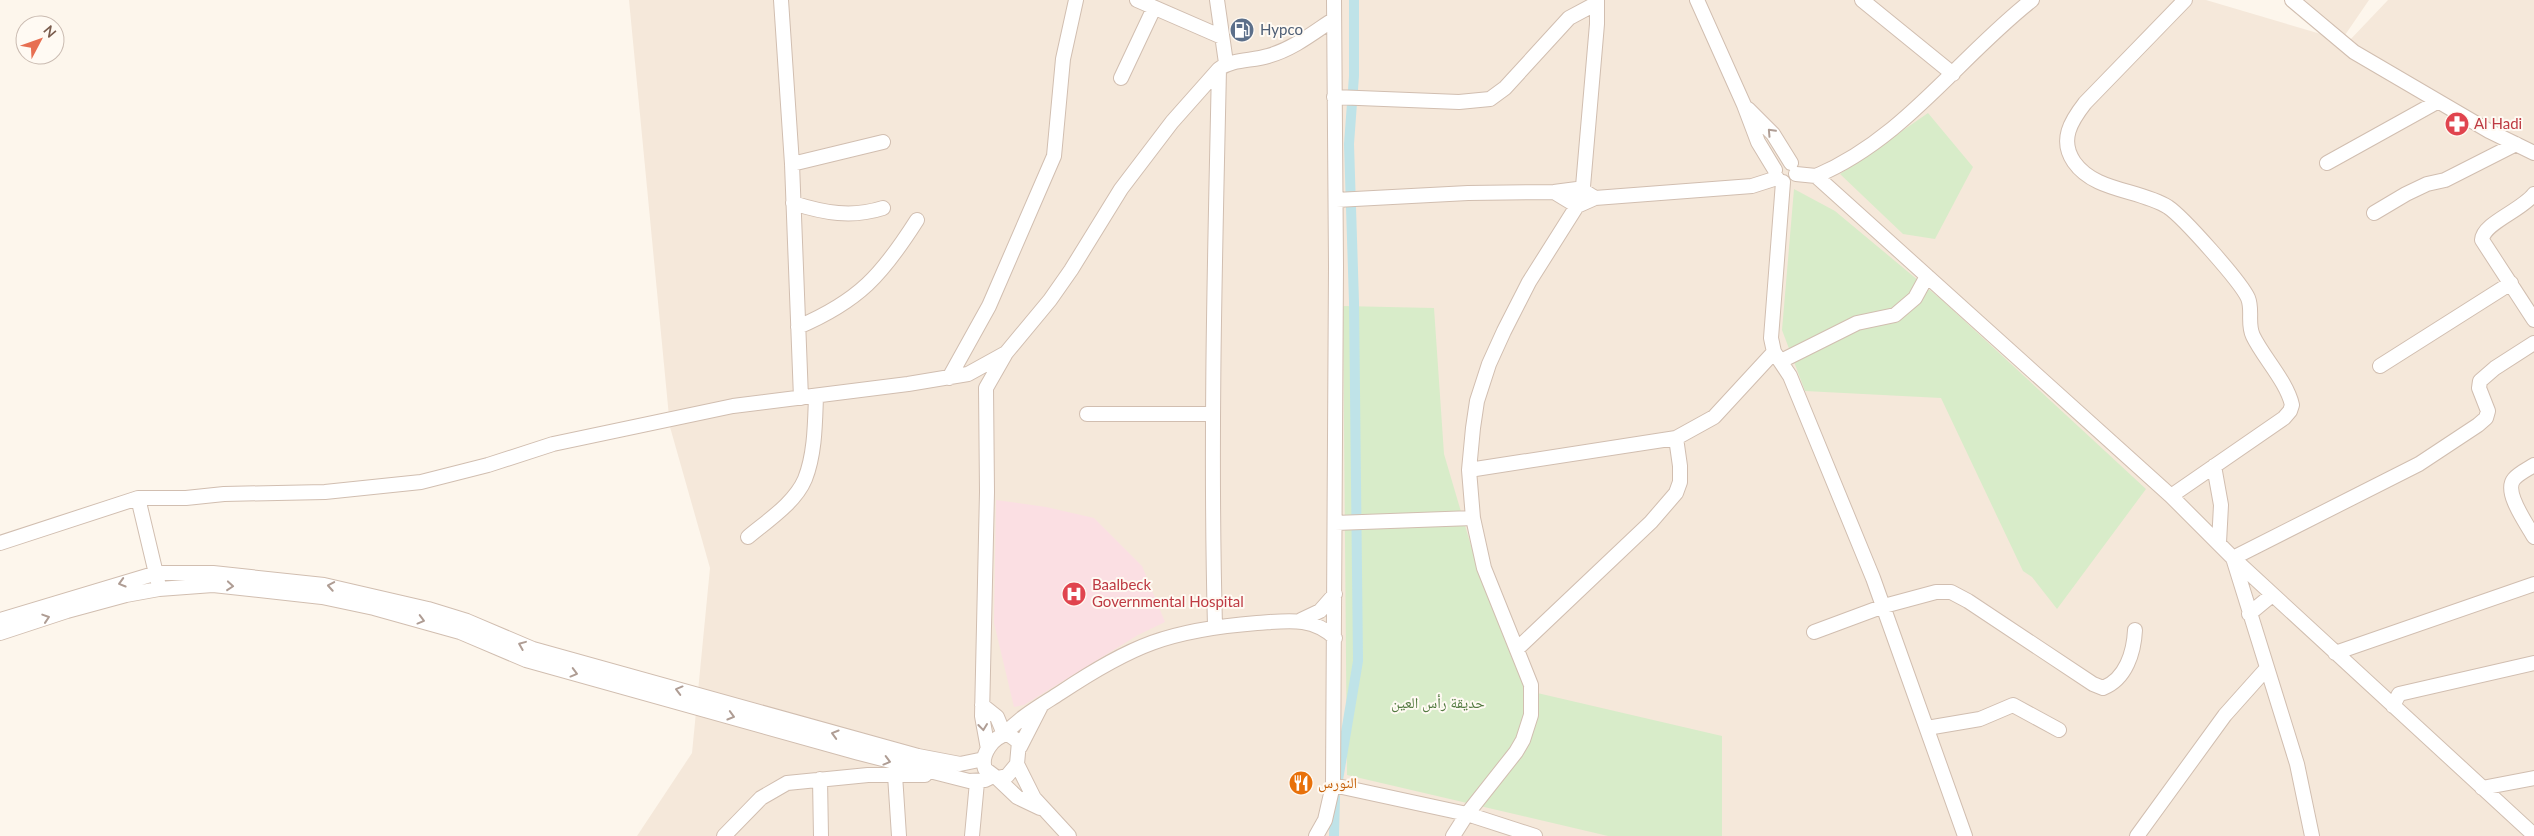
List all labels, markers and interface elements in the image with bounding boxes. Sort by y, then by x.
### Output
north arrow [15,15,65,65]
fuel station icon: Hypco [1229,17,1255,43]
place label: Hypco [1260,20,1303,38]
text: N [40,21,60,41]
pharmacy icon: Al Hadi [2444,111,2470,137]
place label: Al Hadi [2474,114,2522,132]
one-way arrow [1768,129,1777,138]
place label: Baalbeck Governmental Hospital [1092,575,1244,610]
one-way arrow [119,577,127,587]
one-way arrow [226,581,234,592]
hospital icon: Baalbeck Governmental Hospital [1061,581,1087,607]
one-way arrow [326,582,335,592]
one-way arrow [42,613,50,623]
one-way arrow [417,615,425,625]
one-way arrow [519,640,527,650]
one-way arrow [570,668,578,678]
one-way arrow [675,685,683,695]
park label: حديقة رأس العين [1391,693,1485,713]
one-way arrow [726,711,735,721]
one-way arrow [977,724,988,732]
one-way arrow [831,729,839,739]
one-way arrow [883,755,891,765]
restaurant icon: النورس [1288,770,1314,796]
place label: النورس [1318,773,1357,793]

